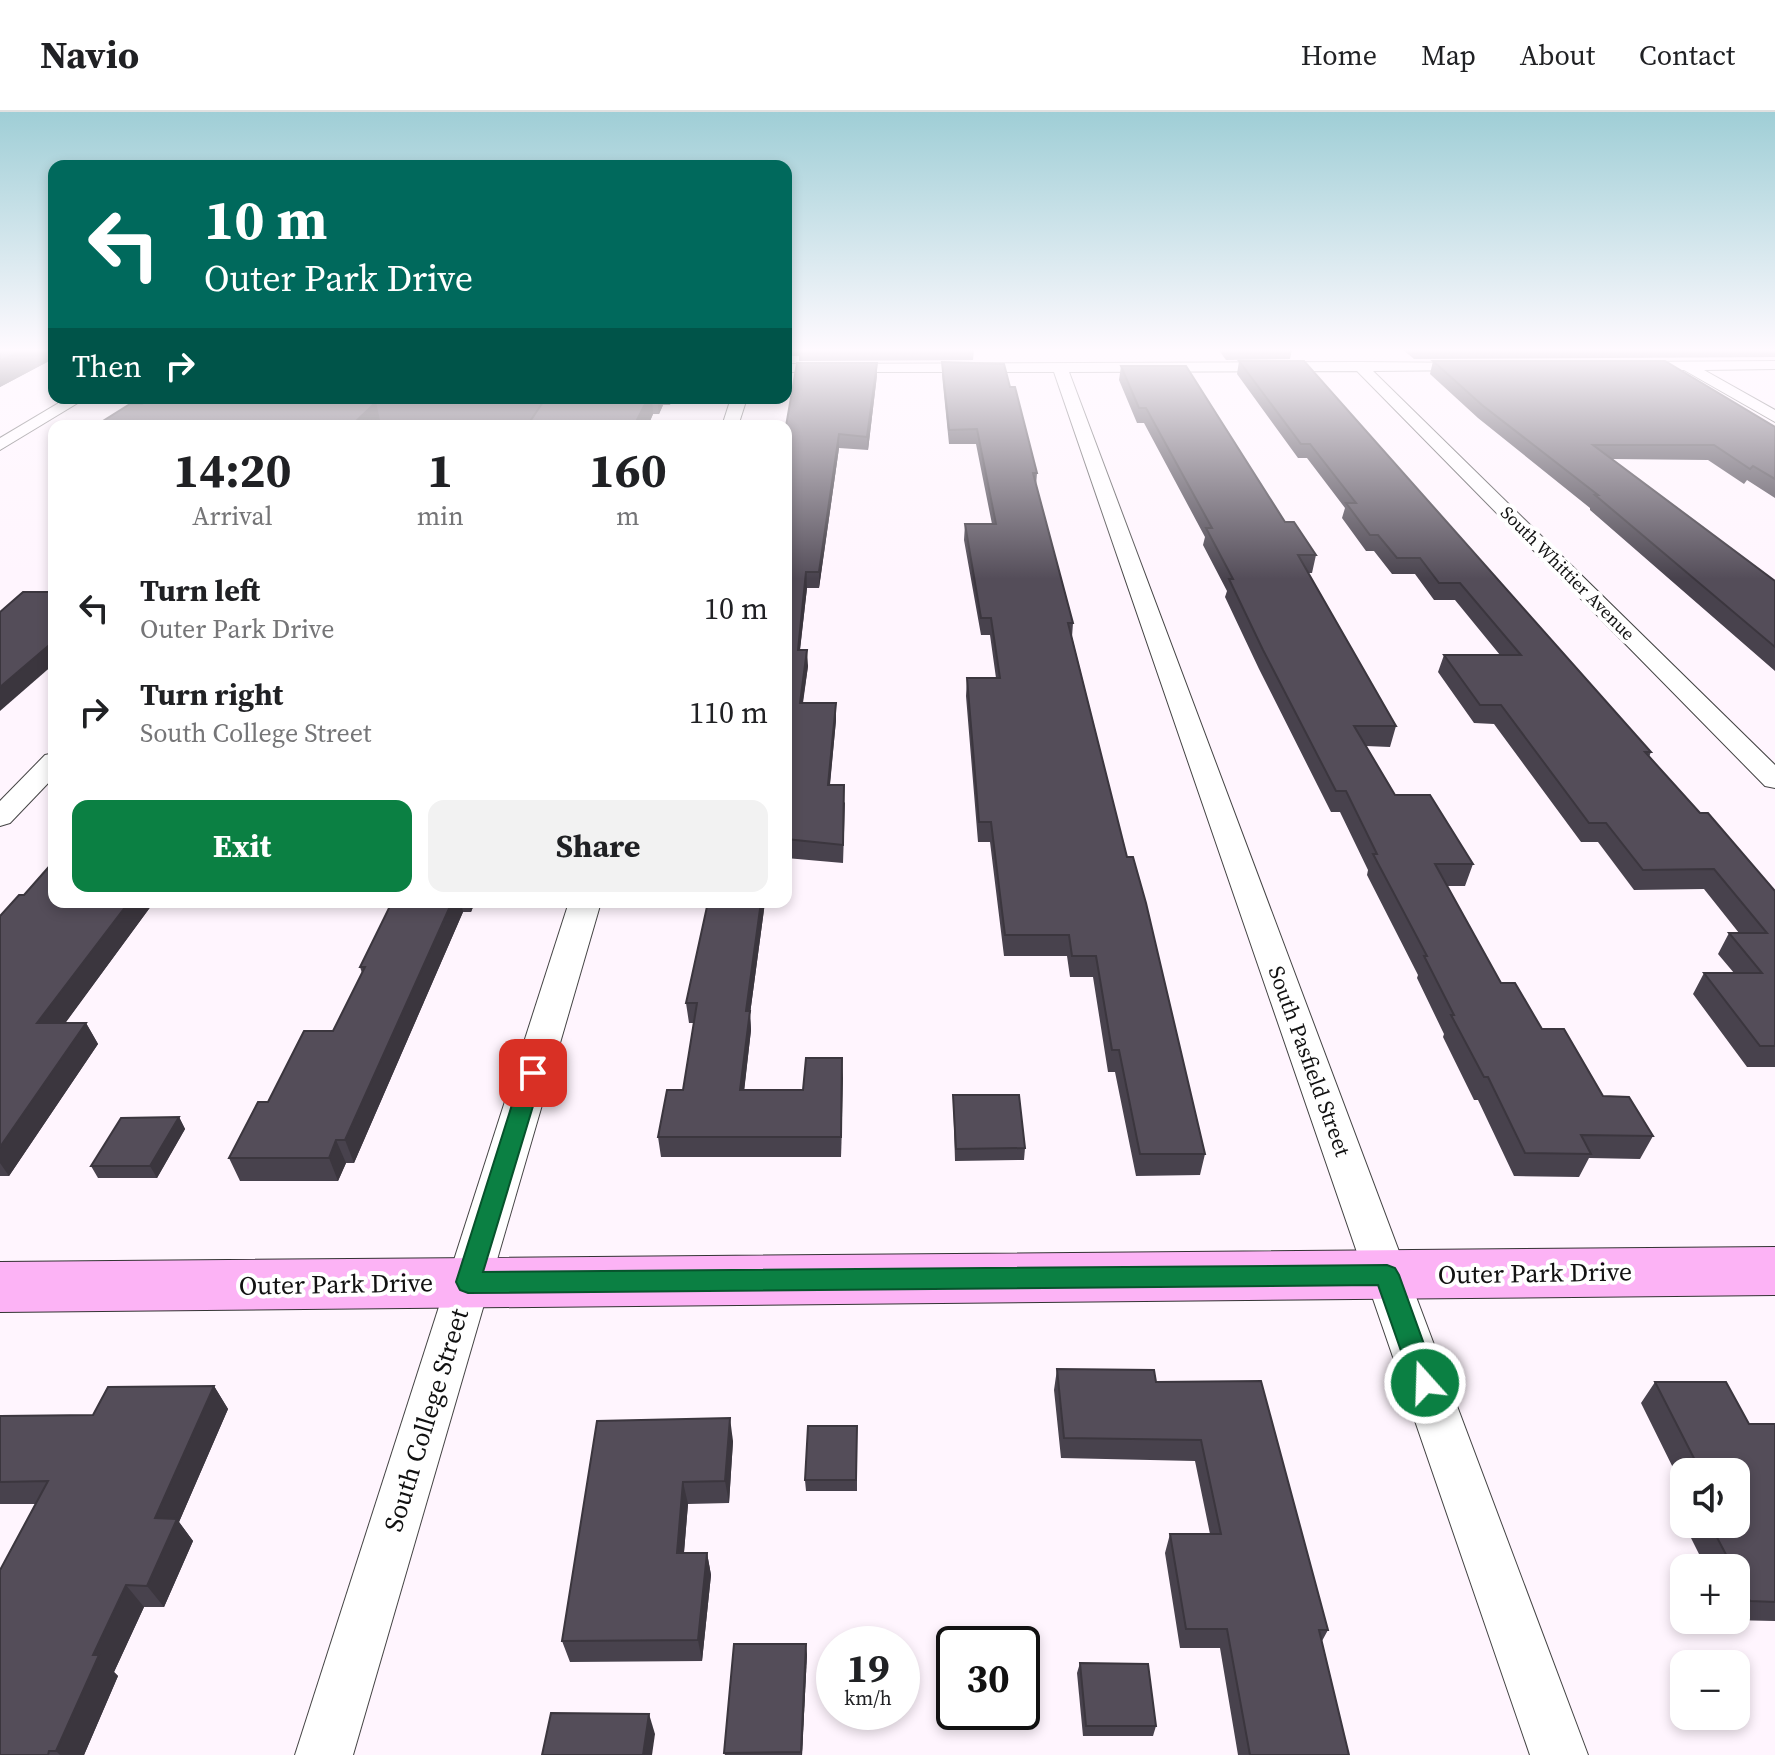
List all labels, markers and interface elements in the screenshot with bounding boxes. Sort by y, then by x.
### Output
text: Navio [40,29,139,81]
text: Home [1301,36,1377,74]
text: Map [1421,36,1476,74]
text: About [1520,36,1595,74]
text: Contact [1639,36,1735,74]
text: 10 m [204,181,327,258]
icon: left [72,192,176,296]
text: Outer Park Drive [204,254,473,303]
icon: right [158,344,202,388]
text: Then [72,346,142,387]
text: 14:20 [173,437,292,503]
text: 1 [427,437,453,503]
text: 160 [589,437,667,503]
text: Arrival [192,498,273,534]
text: min [417,498,464,534]
text: m [616,498,640,534]
street label: South Whittier Avenue [1495,500,1641,646]
text: Turn left [140,570,260,611]
icon: left [72,586,116,630]
text: 10 m [704,588,768,629]
text: Outer Park Drive [140,611,334,647]
text: Turn right [140,674,283,715]
icon: right [72,690,116,734]
text: 110 m [689,692,768,733]
text: South College Street [140,715,372,751]
button: Exit [72,800,412,892]
button: Share [428,800,768,892]
street label: South Pasfield Street [1262,962,1359,1161]
pin [499,1039,567,1107]
icon: arrive [511,1051,555,1095]
street label: Outer Park Drive [1437,1253,1633,1293]
street label: Outer Park Drive [238,1264,434,1304]
street label: South College Street [375,1304,477,1536]
position arrow [1383,1341,1467,1425]
map controls [1670,1458,1750,1730]
button: sound [1670,1458,1750,1538]
button: + [1670,1554,1750,1634]
speed limit sign: 30 [936,1626,1040,1730]
text: 19 [846,1641,890,1695]
button: − [1670,1650,1750,1730]
text: km/h [844,1684,892,1712]

